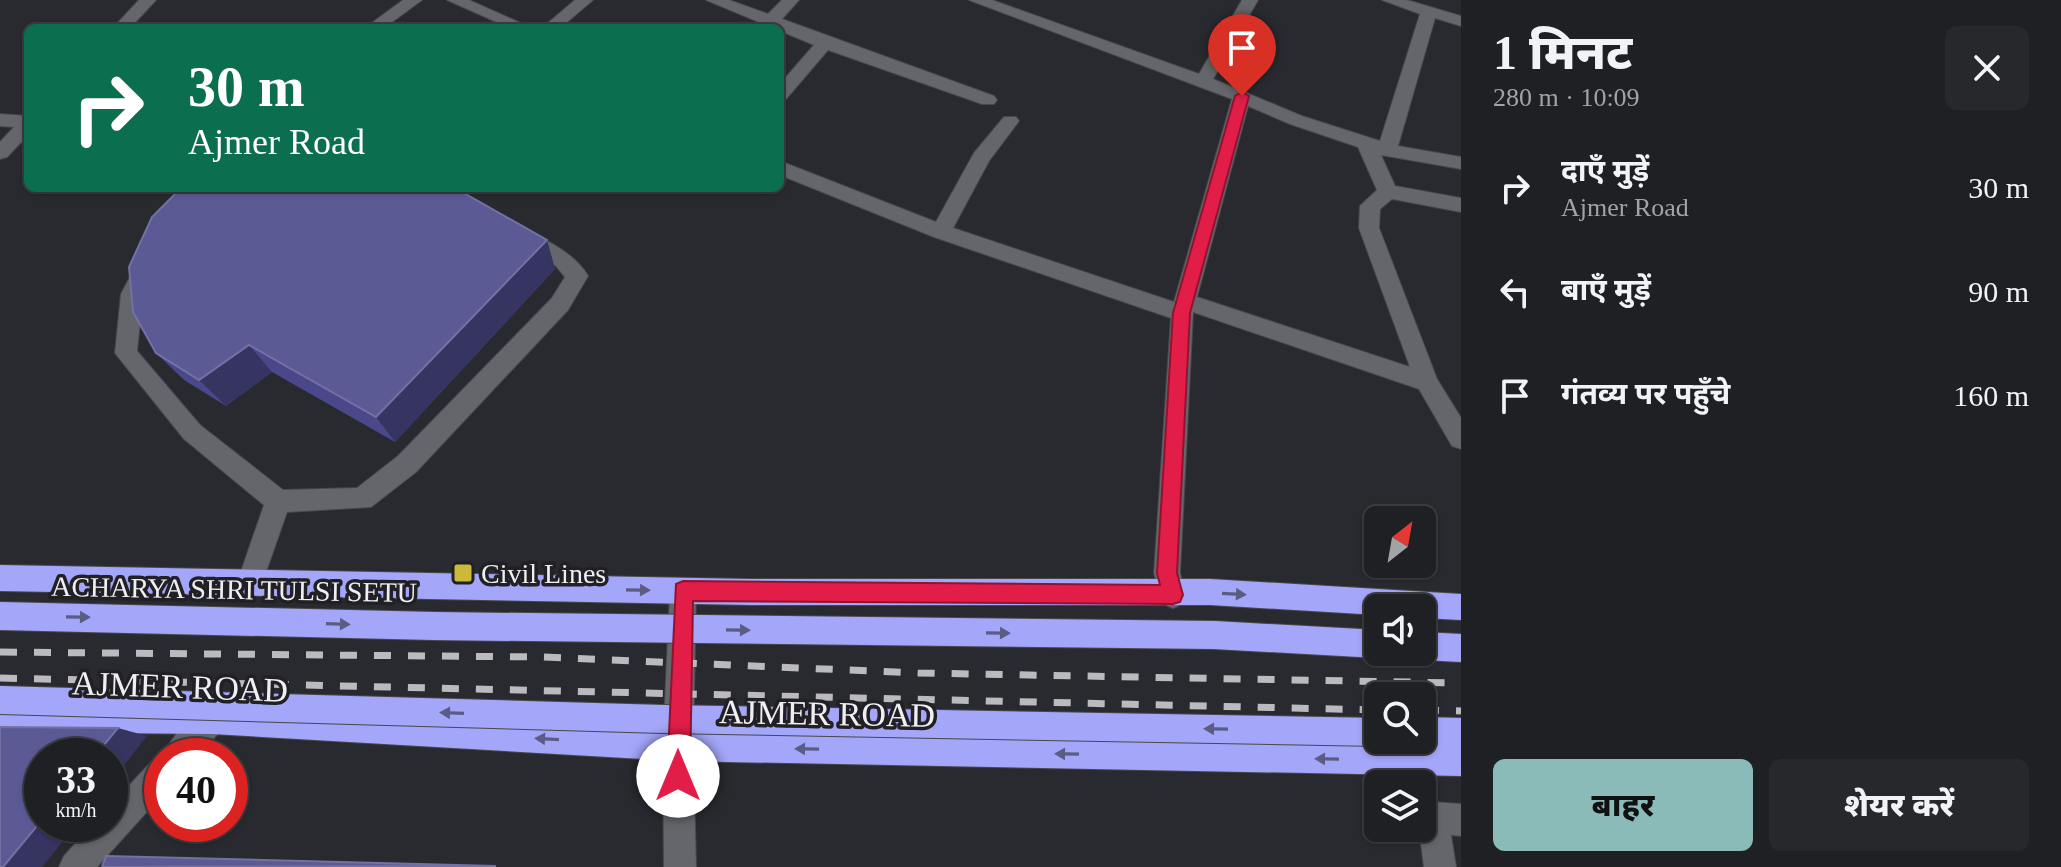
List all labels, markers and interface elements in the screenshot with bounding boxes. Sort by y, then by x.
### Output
pin [1208,14.0,1276,96]
icon: arrive [1220,26,1264,70]
text: 1 मिनट [1493,26,1632,79]
button: close [1945,26,2029,110]
icon: right [56,56,160,160]
text: 30 m [188,56,305,118]
text: 280 m · 10:09 [1493,83,1640,112]
text: Ajmer Road [188,122,365,162]
text: दाएँ मुड़ें [1561,154,1649,187]
icon: right [1493,166,1537,210]
text: 30 m [1968,171,2029,204]
text: Ajmer Road [1561,193,1689,222]
icon: left [1493,270,1537,314]
text: बाएँ मुड़ें [1561,273,1651,306]
text: 90 m [1968,275,2029,308]
icon: arrive [1493,374,1537,418]
text: गंतव्य पर पहुँचे [1561,377,1730,410]
text: 160 m [1953,379,2029,412]
north arrow [1364,506,1436,578]
map controls [1364,506,1436,842]
place label: Civil Lines [481,558,606,589]
marker: Civil Lines [452,562,474,584]
street label: ACHARYA SHRI TULSI SETU [51,571,417,608]
one-way arrow [626,584,651,597]
one-way arrow [1222,588,1247,601]
button: sound [1364,594,1436,666]
one-way arrow [66,611,91,624]
one-way arrow [326,617,351,630]
one-way arrow [726,624,751,637]
one-way arrow [986,627,1011,639]
street label: AJMER ROAD [71,664,289,709]
button: search [1364,682,1436,754]
street label: AJMER ROAD [719,693,935,734]
one-way arrow [439,706,464,719]
one-way arrow [1203,723,1228,735]
one-way arrow [534,732,559,745]
position arrow [636,734,720,818]
speed limit sign: 40 [144,738,248,842]
one-way arrow [794,742,819,755]
one-way arrow [1054,747,1079,760]
one-way arrow [1314,752,1339,765]
text: 33 [56,757,96,802]
button: बाहर [1493,759,1753,851]
button: शेयर करें [1769,759,2029,851]
button: layers [1364,770,1436,842]
text: km/h [55,799,97,821]

